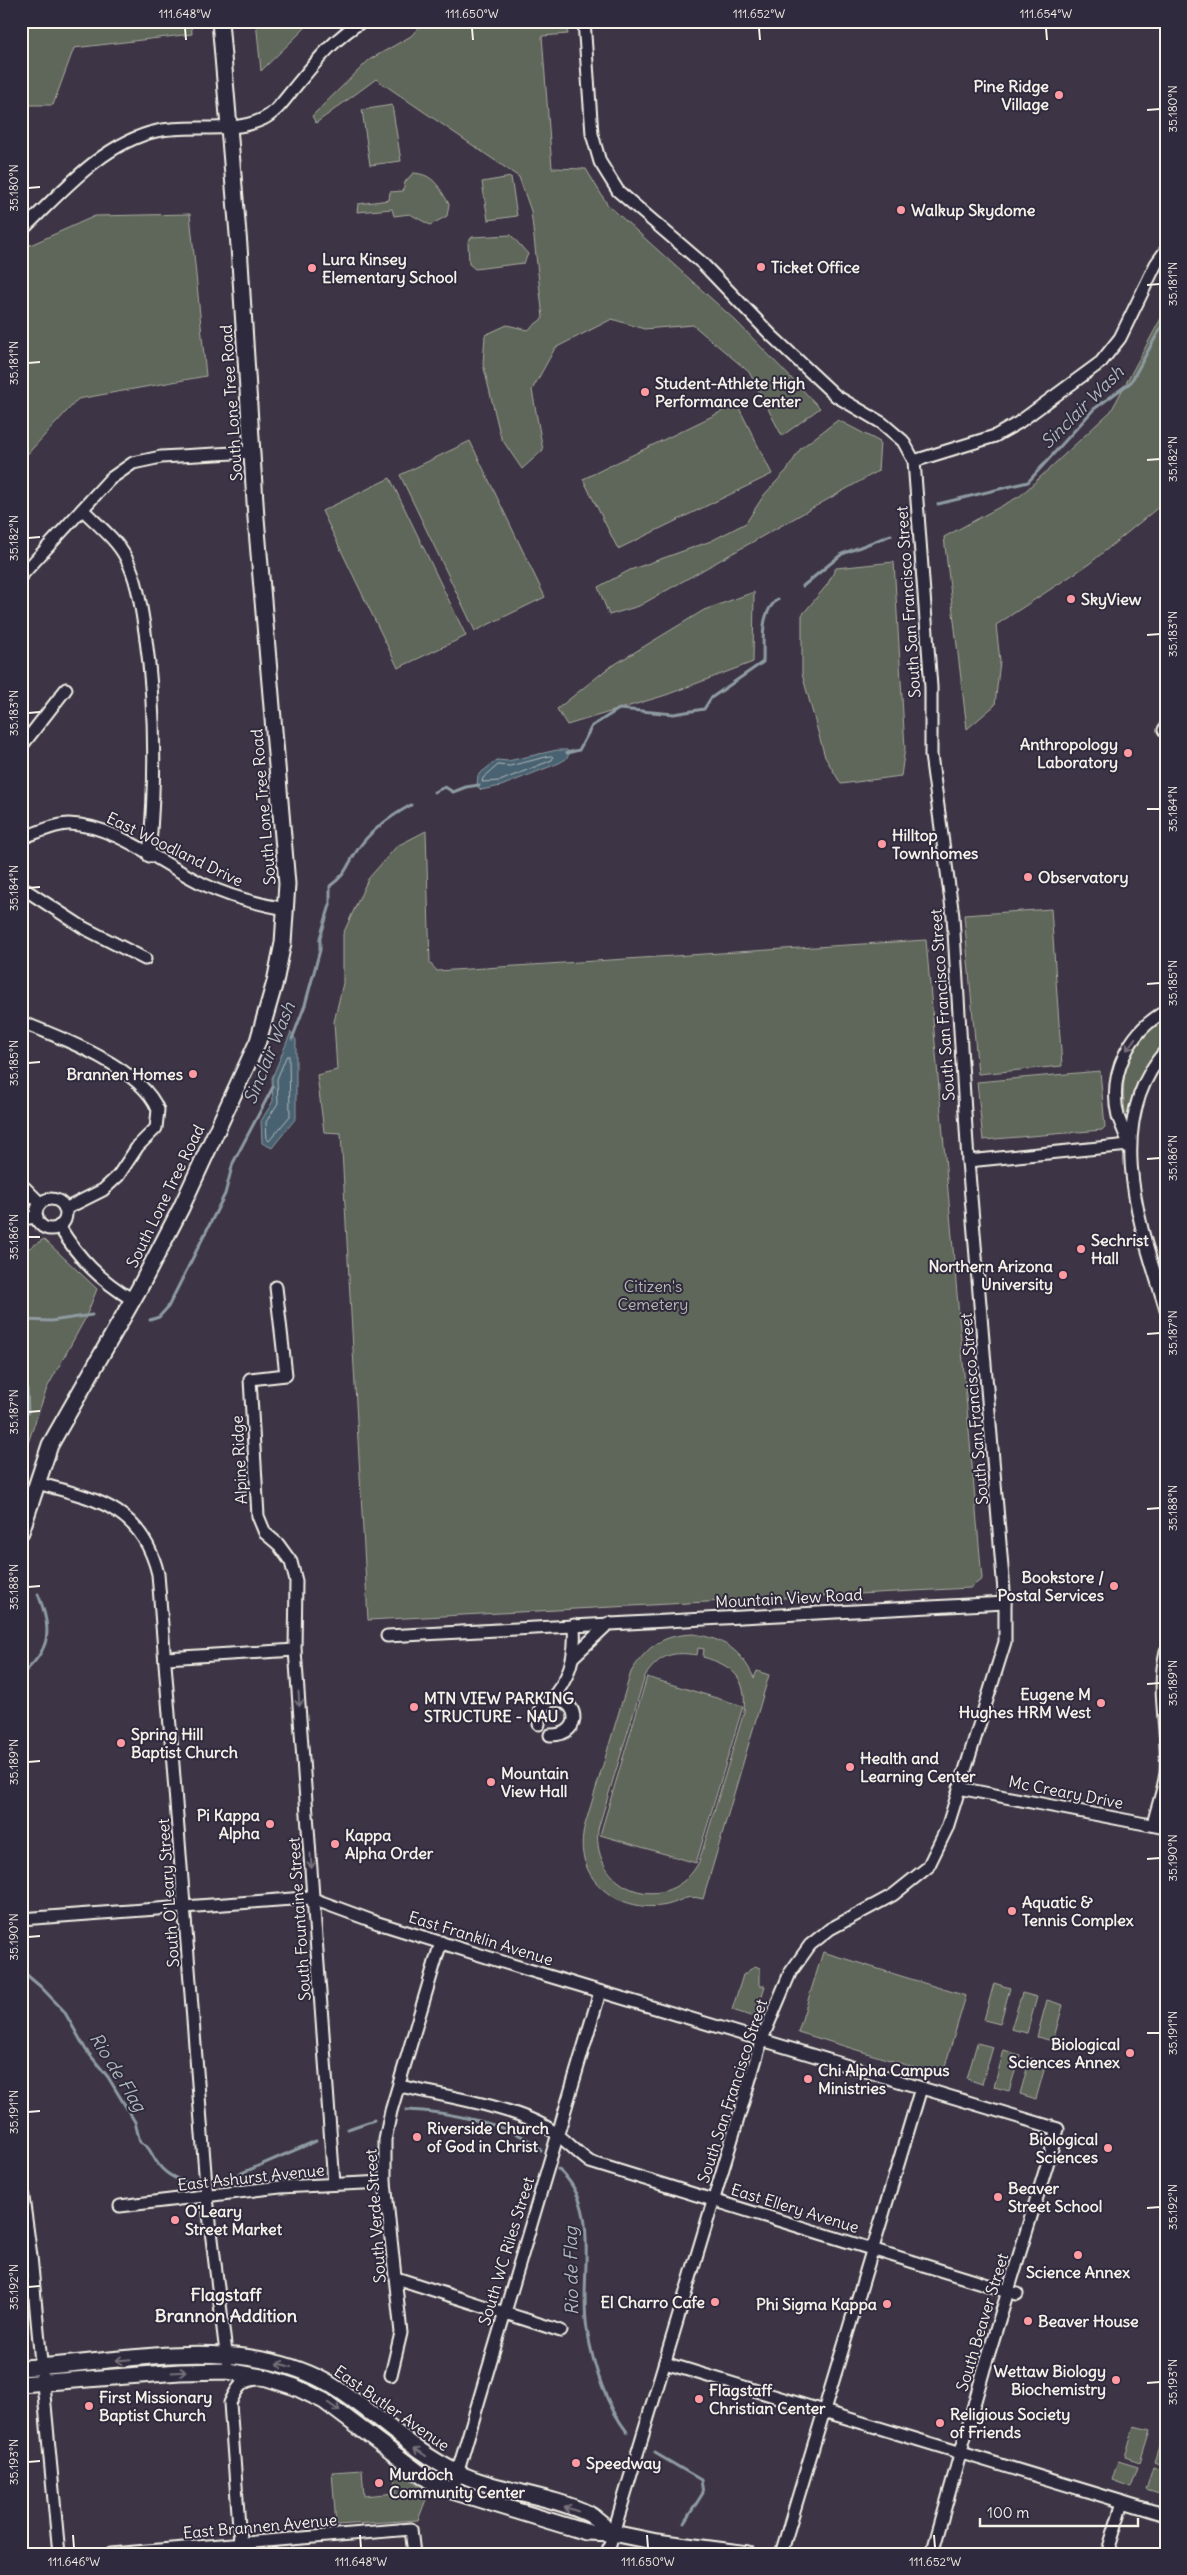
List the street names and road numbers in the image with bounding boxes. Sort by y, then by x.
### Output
street label: South Lone Tree Road [216,324,246,482]
street label: South San Francisco Street [891,505,925,699]
street label: South Lone Tree Road [246,728,280,886]
street label: East Woodland Drive [104,807,246,891]
street label: South San Francisco Street [925,908,959,1102]
street label: South Lone Tree Road [122,1121,208,1271]
street label: South San Francisco Street [956,1312,992,1506]
street label: Alpine Ridge [227,1415,251,1505]
street label: Mountain View Road [715,1584,863,1612]
street label: Mc Creary Drive [1007,1771,1125,1813]
street label: South O'Leary Street [153,1817,183,1968]
street label: South Fountaine Street [283,1836,315,2001]
street label: East Franklin Avenue [406,1907,556,1969]
street label: South San Francisco Street [693,1996,771,2186]
street label: South Verde Street [360,2148,390,2284]
street label: East Ashurst Avenue [177,2159,325,2195]
street label: South WC Riles Street [474,2174,538,2328]
street label: East Ellery Avenue [728,2179,862,2237]
street label: South Beaver Street [951,2250,1013,2393]
street label: East Butler Avenue [330,2361,454,2455]
street label: East Brannen Avenue [182,2509,338,2543]

